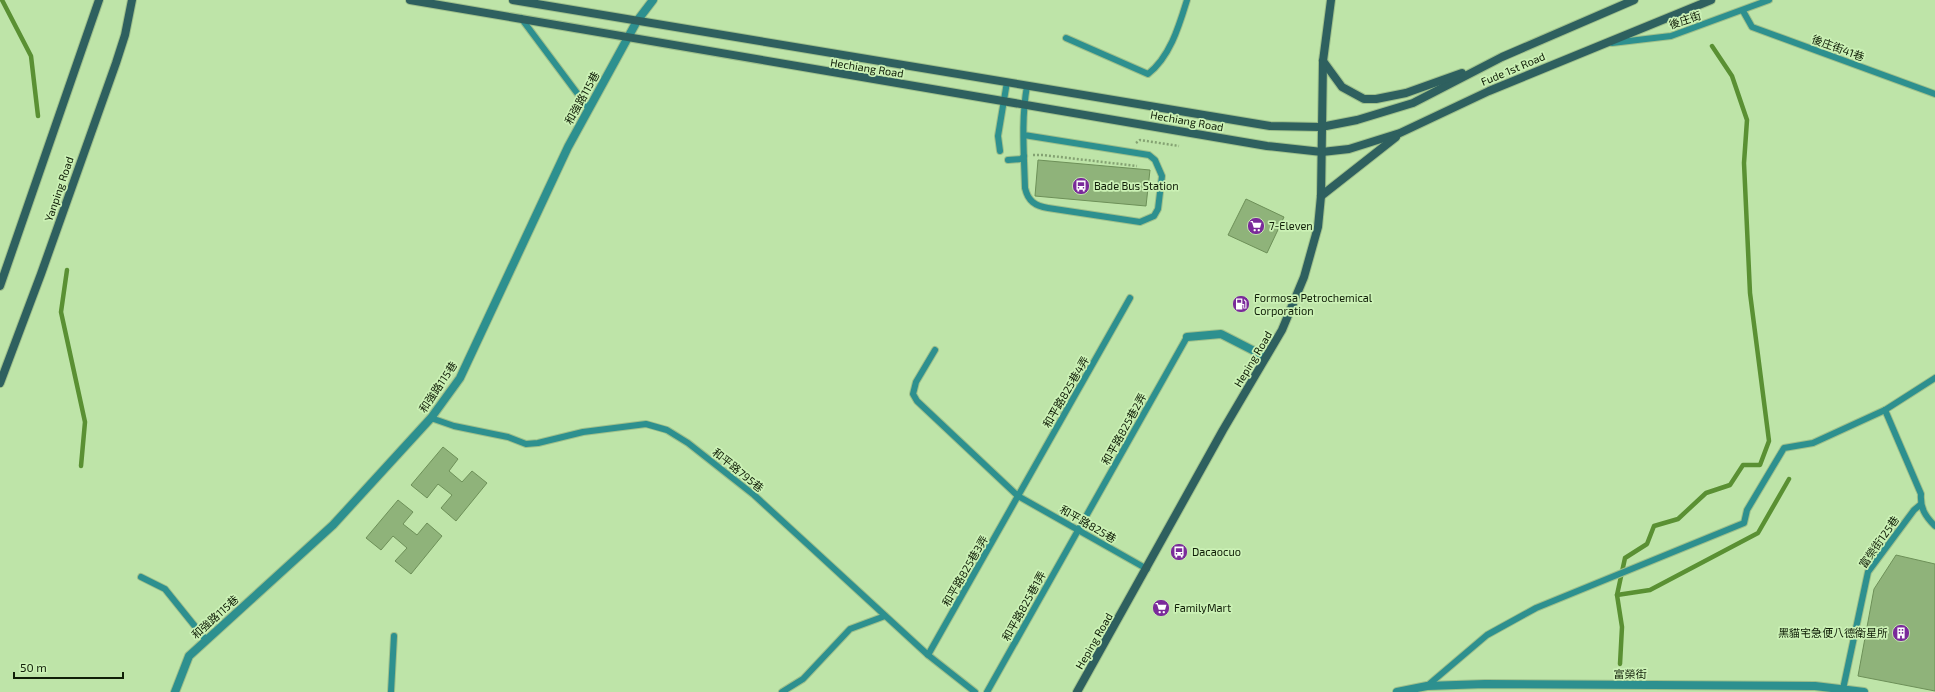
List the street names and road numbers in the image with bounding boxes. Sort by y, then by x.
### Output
street label: 後庄街 [1667,8,1703,31]
street label: 後庄街41巷 [1810,32,1866,63]
street label: Fude 1st Road [1479,49,1547,88]
street label: Hechiang Road [829,55,905,80]
street label: 和強路115巷 [562,69,601,127]
street label: Hechiang Road [1149,108,1225,133]
street label: Yanping Road [41,155,76,223]
street label: Heping Road [1231,329,1274,389]
street label: 和平路825巷4弄 [1040,354,1091,430]
street label: 和強路115巷 [416,359,459,415]
street label: 和平路825巷2弄 [1099,391,1149,467]
street label: 和平路795巷 [710,445,766,494]
street label: 和平路825巷 [1058,502,1119,545]
street label: 富榮街125巷 [1856,513,1901,570]
street label: 和平路825巷3弄 [939,533,990,609]
street label: 和平路825巷1弄 [999,568,1048,643]
street label: 和強路115巷 [189,592,241,641]
street label: Heping Road [1072,610,1115,671]
street label: 富榮街 [1614,667,1647,680]

